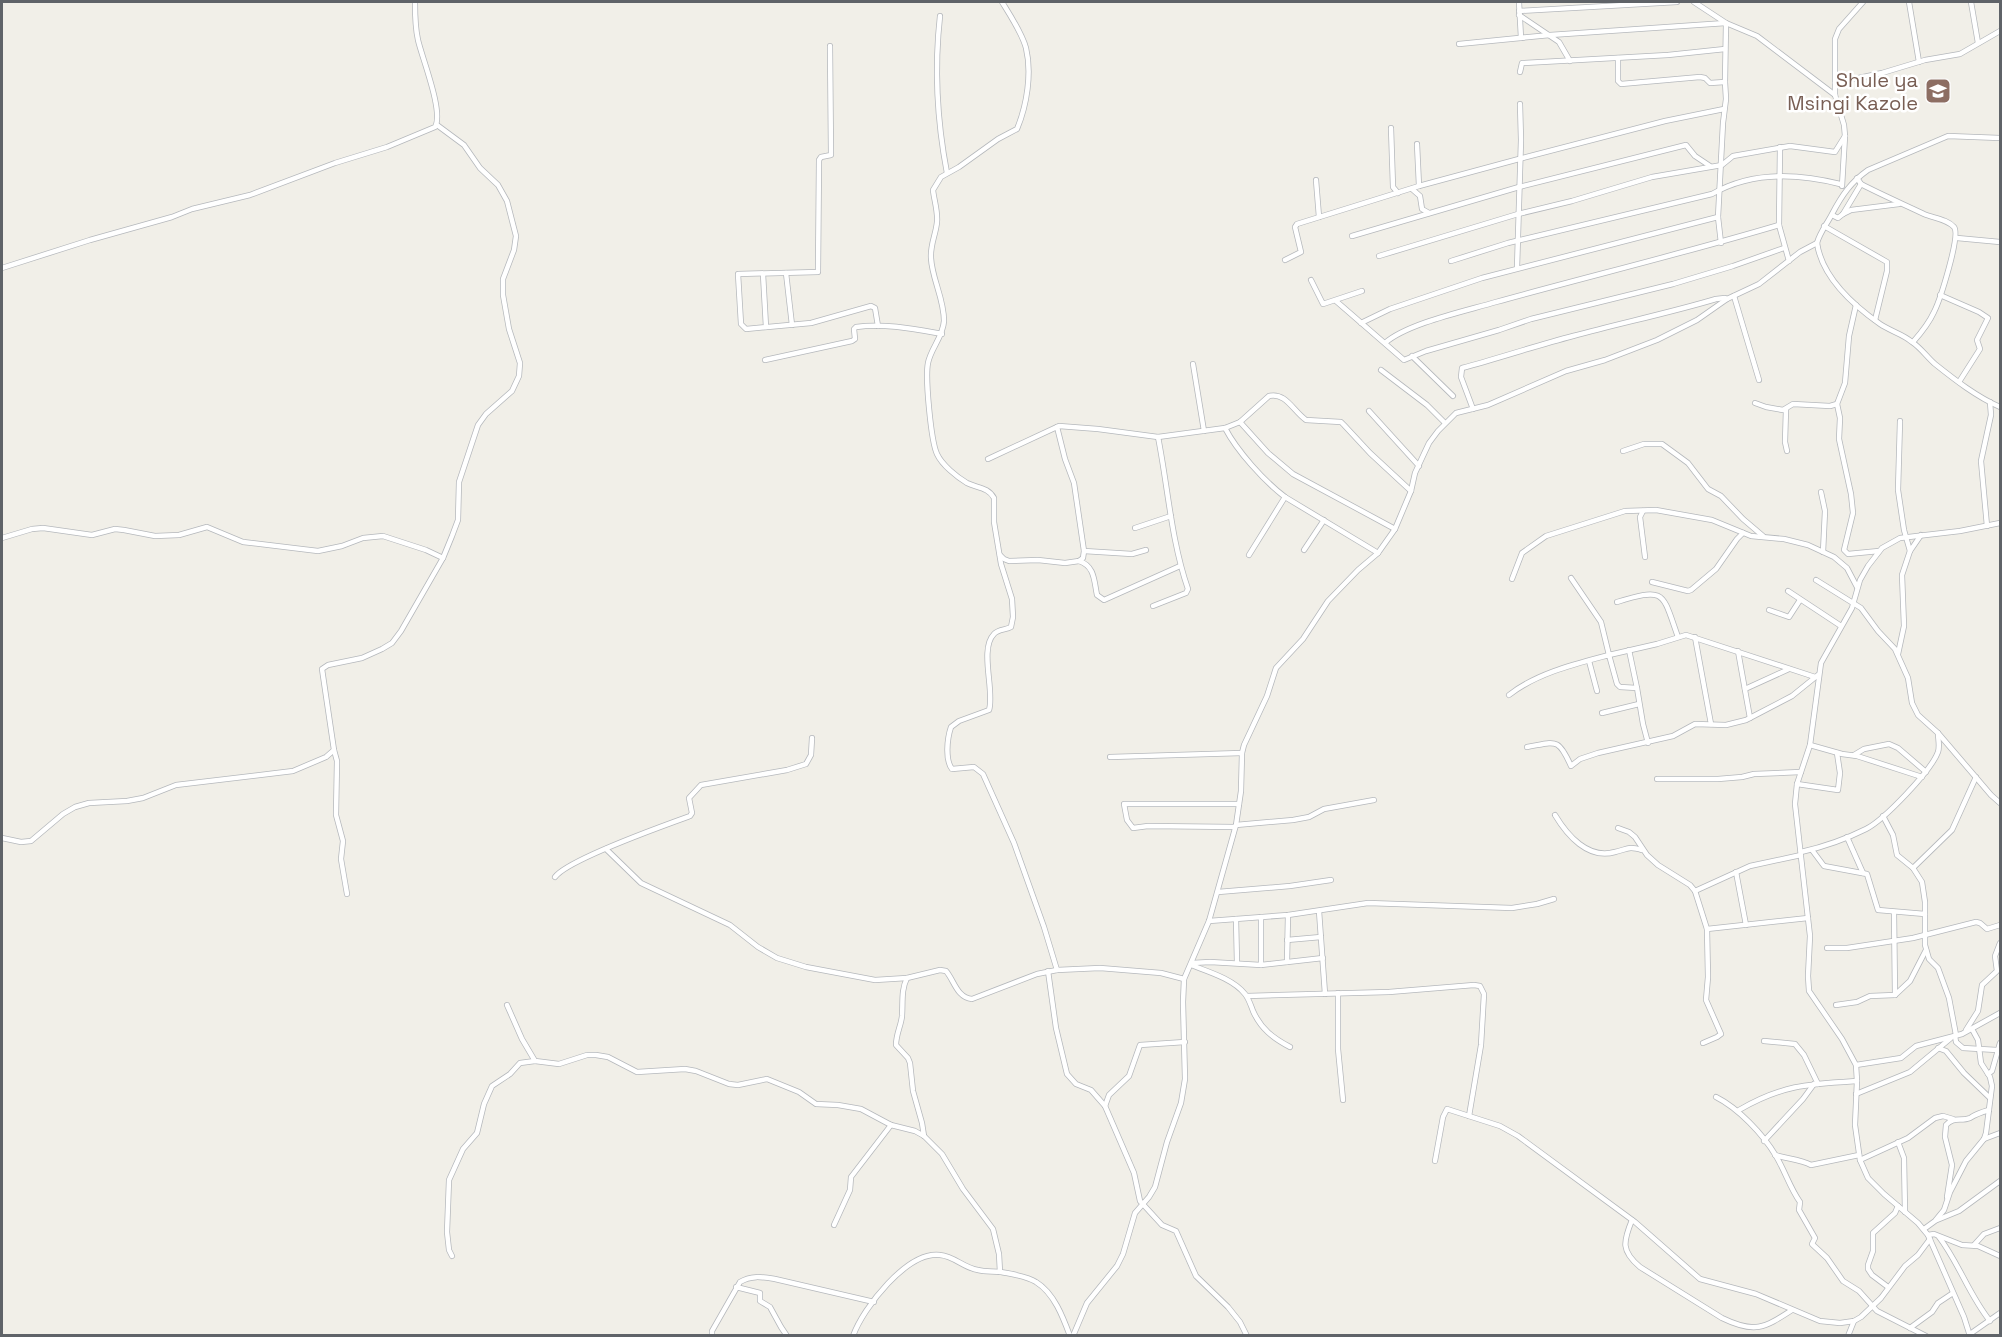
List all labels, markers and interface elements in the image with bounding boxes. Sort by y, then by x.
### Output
place label: Shule ya Msingi Kazole [1787,67,1918,116]
school or university icon: Shule ya Msingi Kazole [1923,76,1953,106]

